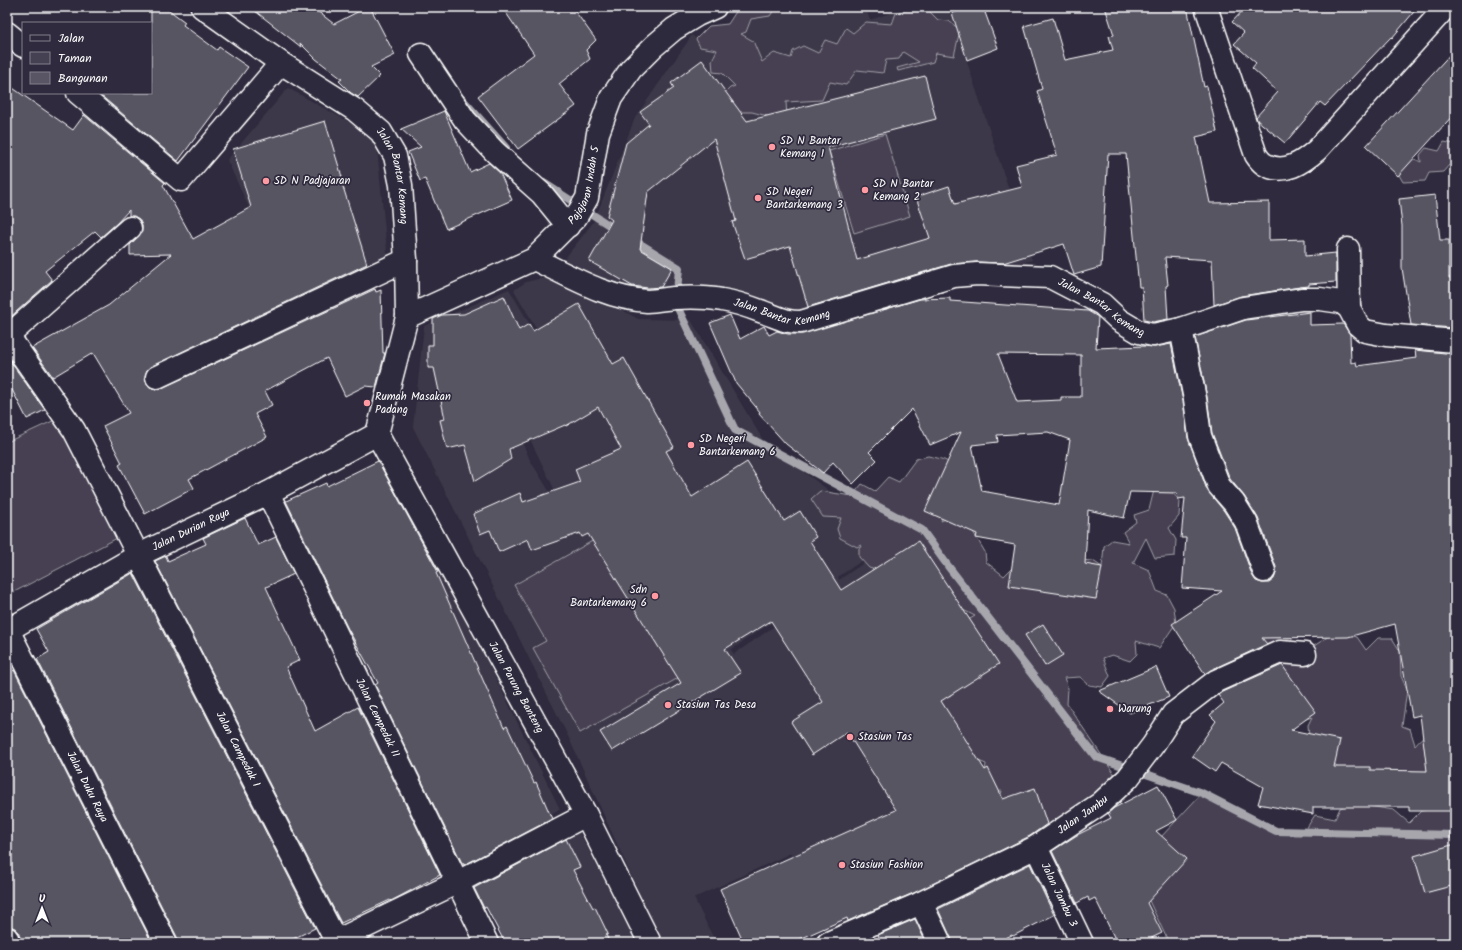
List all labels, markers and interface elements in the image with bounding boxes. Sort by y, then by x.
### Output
legend [22,22,152,94]
text: Jalan [58,29,84,48]
text: Taman [58,49,92,68]
text: Bangunan [58,69,108,88]
street label: Jalan Bantar Kemang [372,123,413,225]
place label: SD N Bantar Kemang 1 [780,132,842,163]
marker: SD N Bantar Kemang 1 [767,142,777,152]
street label: Pajajaran Indah 5 [564,144,605,229]
place label: SD N Padjajaran [274,172,351,190]
place label: SD N Bantar Kemang 2 [873,175,935,206]
marker: SD N Padjajaran [261,176,271,186]
place label: SD Negeri Bantarkemang 3 [766,183,843,214]
marker: SD N Bantar Kemang 2 [860,185,870,195]
marker: SD Negeri Bantarkemang 3 [753,193,763,203]
street label: Jalan Bantar Kemang [1054,273,1146,342]
street label: Jalan Bantar Kemang [731,294,832,331]
place label: Rumah Masakan Padang [375,388,451,419]
marker: Rumah Masakan Padang [362,398,372,408]
place label: SD Negeri Bantarkemang 6 [699,430,776,461]
marker: SD Negeri Bantarkemang 6 [686,440,696,450]
street label: Jalan Durian Raya [149,504,233,556]
place label: Sdn Bantarkemang 6 [570,581,647,612]
marker: Sdn Bantarkemang 6 [650,591,660,601]
street label: Jalan Parung Banteng [483,638,549,737]
street label: Jalan Cempedak II [350,675,404,760]
place label: Stasiun Tas Desa [676,696,756,714]
marker: Stasiun Tas Desa [663,700,673,710]
place label: Warung [1118,700,1152,718]
marker: Warung [1105,704,1115,714]
street label: Jalan Campedak 1 [211,708,265,790]
place label: Stasiun Tas [858,728,912,746]
marker: Stasiun Tas [845,732,855,742]
street label: Jalan Duku Raya [62,748,113,826]
street label: Jalan Jambu [1054,791,1113,839]
place label: Stasiun Fashion [850,856,923,874]
marker: Stasiun Fashion [837,860,847,870]
street label: Jalan Jambu 3 [1036,860,1082,930]
north arrow [22,888,62,928]
text: U [39,890,46,908]

